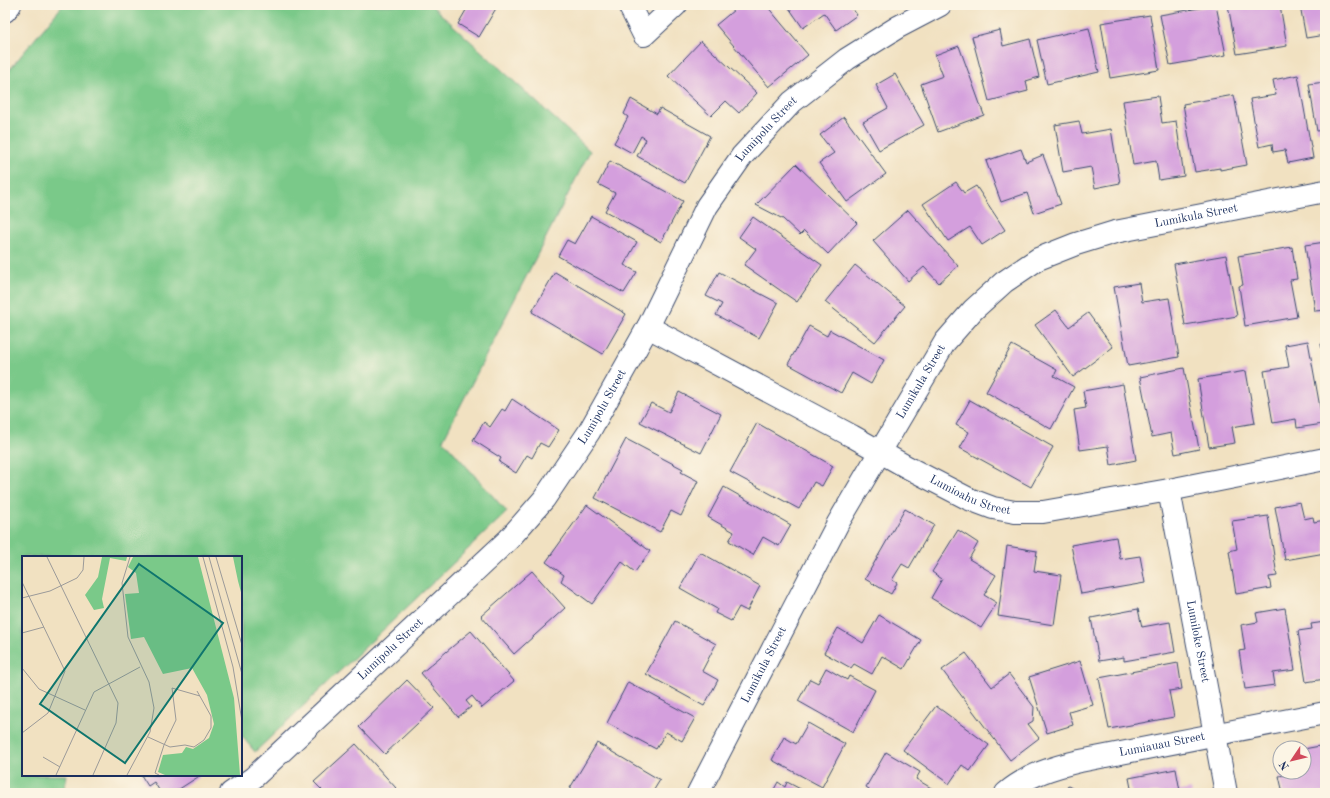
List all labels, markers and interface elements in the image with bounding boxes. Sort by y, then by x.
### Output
street label: Lumipolu Street [734,94,799,164]
street label: Lumikula Street [1154,202,1239,230]
street label: Lumikula Street [895,343,948,421]
street label: Lumipolu Street [576,368,629,447]
street label: Lumioahu Street [927,474,1012,517]
inset map [22,556,242,776]
street label: Lumiloke Street [1184,599,1211,683]
street label: Lumipolu Street [356,616,426,683]
street label: Lumikula Street [740,625,789,705]
street label: Lumiauau Street [1118,731,1206,759]
north arrow [1272,740,1312,780]
text: N [1278,758,1292,771]

